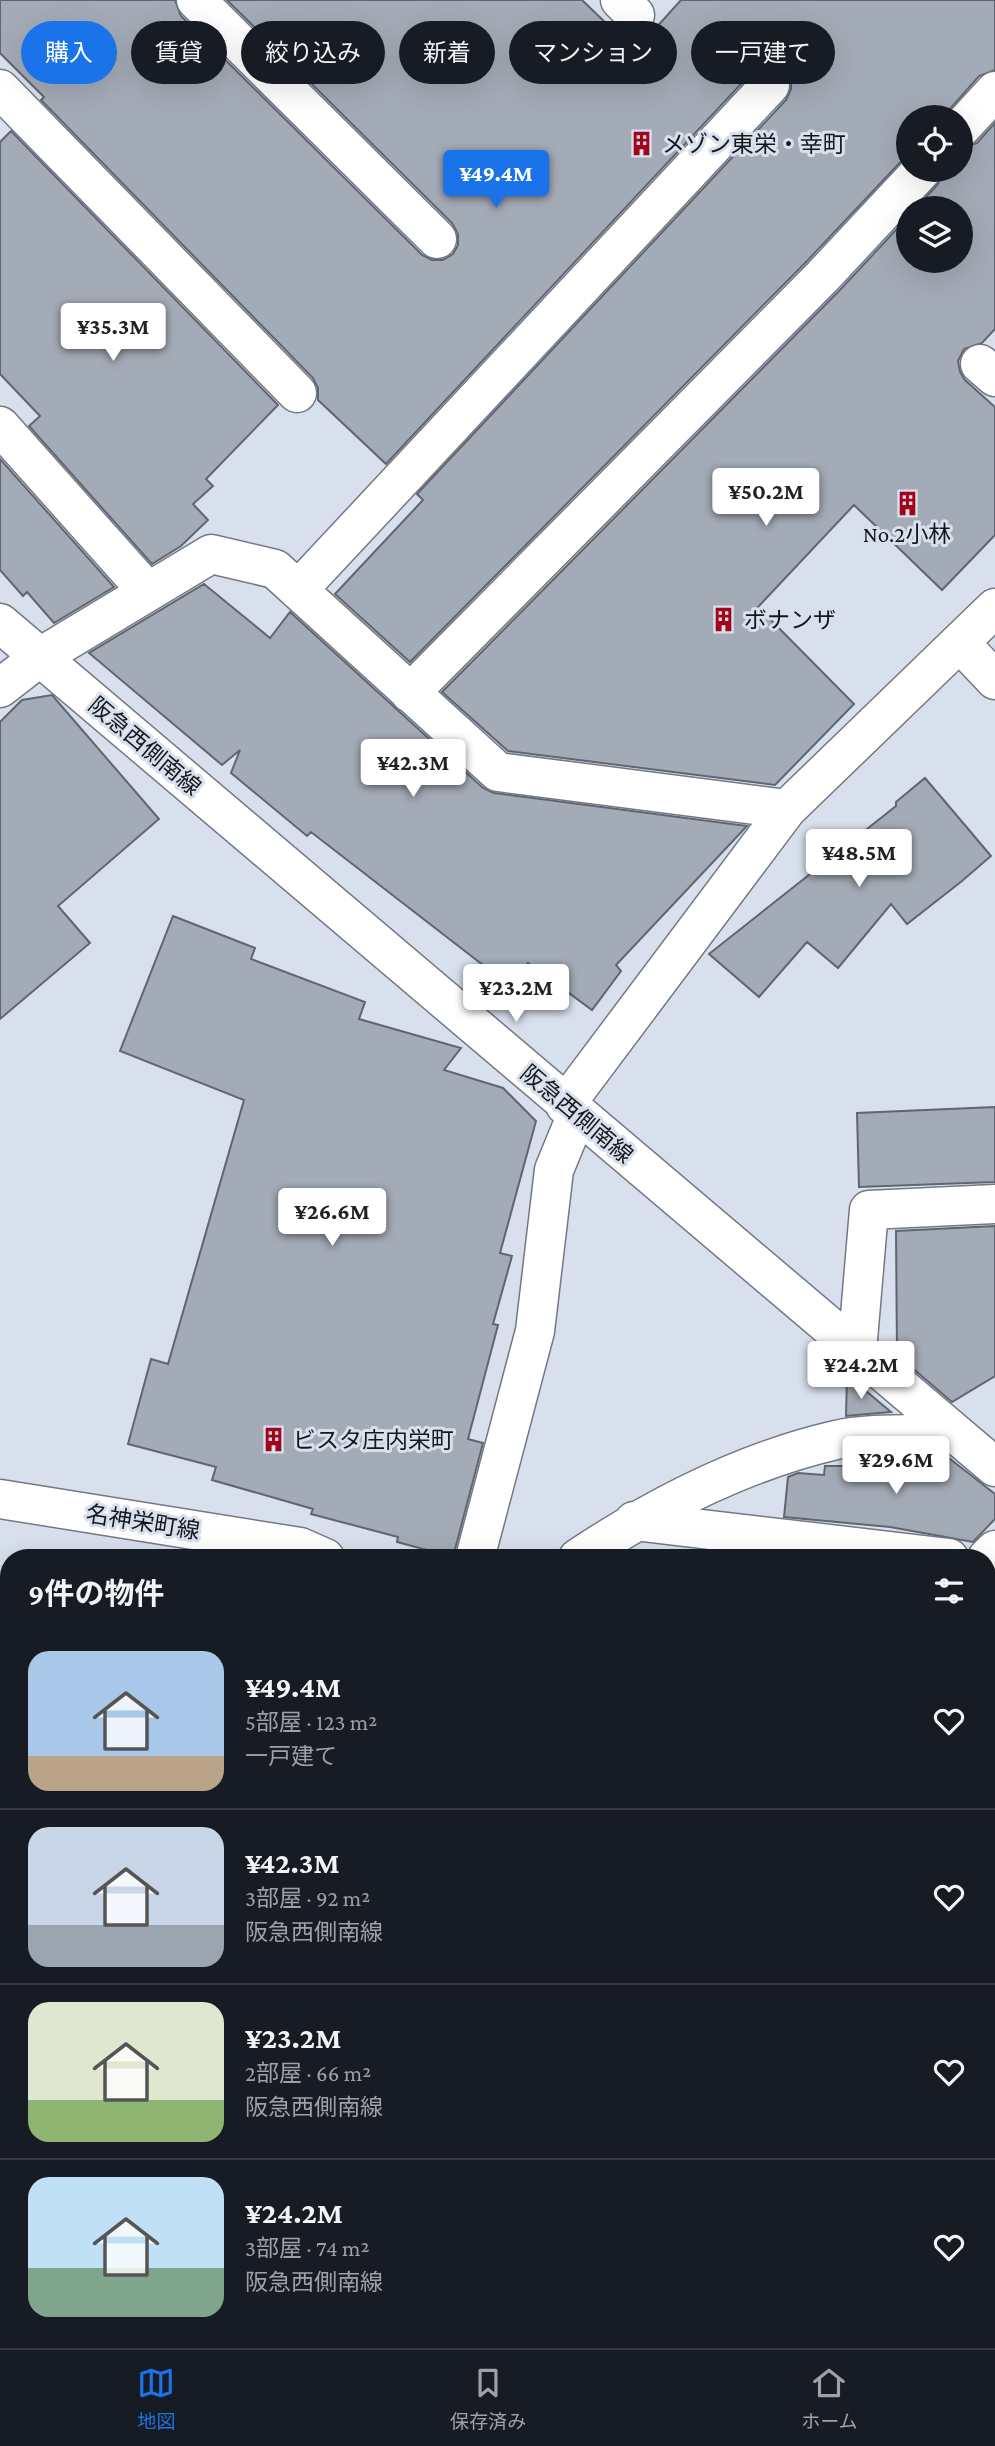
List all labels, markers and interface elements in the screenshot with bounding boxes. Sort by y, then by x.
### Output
chip: 購入 [21,21,117,84]
chip: 賃貸 [131,21,227,84]
chip: 絞り込み [241,21,385,84]
chip: 新着 [399,21,495,84]
chip: マンション [509,21,677,84]
chip: 一戸建て [691,21,835,84]
map controls [896,105,973,273]
button: locate [896,105,973,182]
building icon: メゾン東栄・幸町 [628,130,656,158]
place label: メゾン東栄・幸町 [662,131,846,157]
pin: ¥49.4M [439,150,553,210]
text: ¥49.4M [459,160,533,186]
button: layers [896,196,973,273]
pin: ¥35.3M [56,304,170,363]
text: ¥35.3M [77,313,149,339]
pin: ¥50.2M [709,468,823,528]
text: ¥50.2M [728,478,804,504]
building icon: No.2小林 [893,490,921,518]
place label: No.2小林 [863,521,951,547]
building icon: ボナンザ [710,606,738,634]
place label: ボナンザ [744,607,836,633]
street label: 阪急西側南線 [84,692,206,800]
pin: ¥42.3M [356,740,470,799]
text: ¥42.3M [377,749,449,775]
pin: ¥48.5M [802,830,916,889]
text: ¥48.5M [822,839,896,865]
pin: ¥23.2M [459,964,573,1024]
text: ¥23.2M [479,974,553,1000]
street label: 阪急西側南線 [516,1060,638,1168]
pin: ¥26.6M [275,1188,389,1248]
text: ¥26.6M [294,1198,370,1224]
pin: ¥24.2M [804,1342,918,1401]
text: ¥24.2M [823,1351,899,1377]
building icon: ビスタ庄内栄町 [259,1426,287,1454]
place label: ビスタ庄内栄町 [293,1427,454,1453]
pin: ¥29.6M [839,1436,953,1496]
text: ¥29.6M [858,1446,934,1472]
street label: 名神栄町線 [84,1500,202,1544]
icon: filters [930,1572,968,1610]
text: 9件の物件 [28,1577,164,1610]
text: ¥49.4M [245,1670,341,1703]
icon: home [84,1679,168,1763]
icon: heart [930,1702,968,1740]
text: 5部屋 · 123 m² [245,1709,377,1735]
text: 一戸建て [245,1743,337,1769]
text: ¥42.3M [245,1846,340,1879]
icon: home [84,1855,168,1939]
icon: heart [930,1878,968,1916]
text: 3部屋 · 92 m² [245,1885,370,1911]
text: 阪急西側南線 [245,1919,383,1945]
text: ¥23.2M [245,2021,341,2054]
icon: home [84,2030,168,2114]
icon: heart [930,2053,968,2091]
text: 2部屋 · 66 m² [245,2060,371,2086]
text: 阪急西側南線 [245,2094,383,2120]
text: ¥24.2M [245,2196,343,2229]
icon: home [84,2205,168,2289]
icon: heart [930,2228,968,2266]
text: 3部屋 · 74 m² [245,2235,369,2261]
text: 阪急西側南線 [245,2269,383,2295]
tab: 地図 [137,2364,175,2433]
tab: 保存済み [450,2364,526,2433]
tab: ホーム [801,2364,858,2433]

